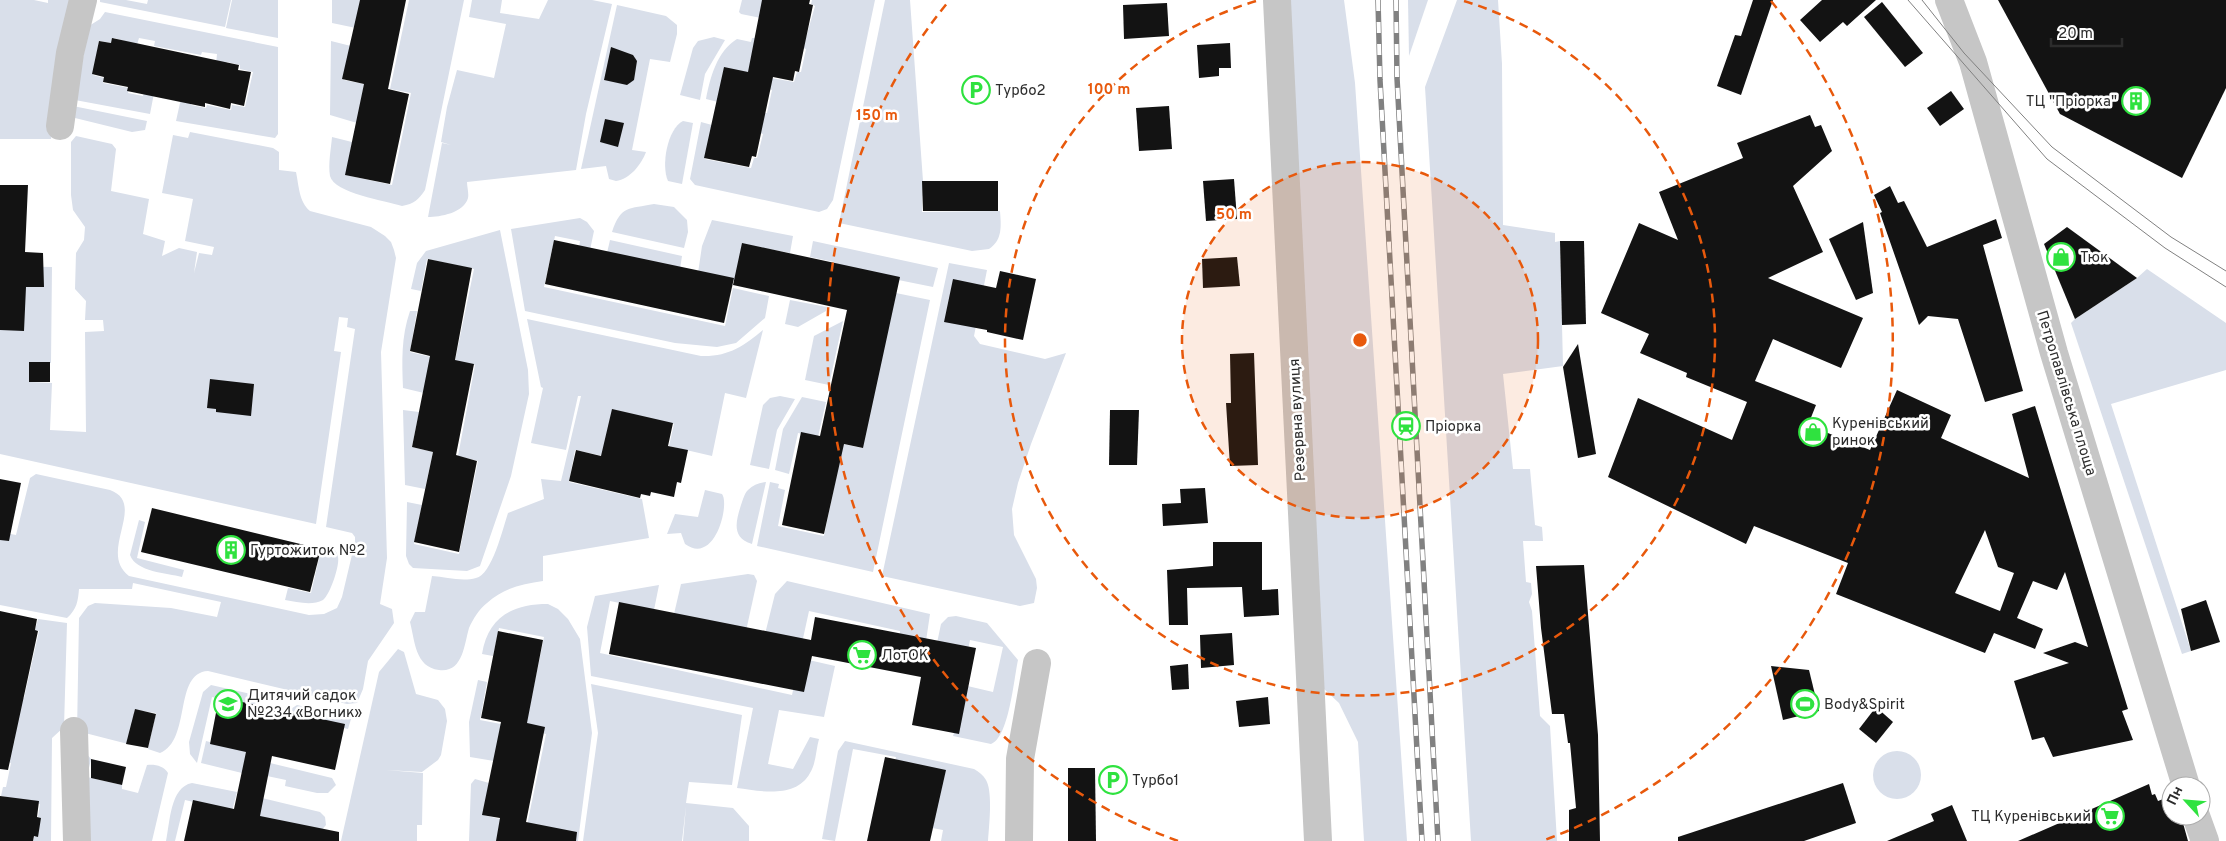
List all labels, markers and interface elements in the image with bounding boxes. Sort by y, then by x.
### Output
scale bar [2051,15,2122,47]
text: 20 m [2058,25,2093,44]
parking icon: Турбо2 [961,75,991,105]
text: 100 m [1088,81,1130,100]
place label: Турбо2 [995,82,1046,101]
building icon: ТЦ "Пріорка" [2121,86,2151,116]
place label: ТЦ "Пріорка" [2026,93,2117,112]
text: 150 m [856,107,898,126]
text: 50 m [1216,206,1252,225]
shop icon: Тюк [2046,242,2076,272]
place label: Тюк [2080,249,2109,268]
street label: Петропавлівська площа [2031,308,2100,478]
centre of rings [1351,331,1369,349]
street label: Резервна вулиця [1286,358,1311,482]
station icon: Пріорка [1391,411,1421,441]
place label: Куренівський ринок [1832,415,1929,451]
shop icon: Куренівський ринок [1798,417,1828,447]
place label: Пріорка [1425,418,1481,437]
building icon: Гуртожиток №2 [216,535,246,565]
place label: Гуртожиток №2 [250,542,365,561]
supermarket icon: ЛотОК [847,640,877,670]
place label: ЛотОК [881,647,929,666]
place label: Дитячий садок №234 «Вогник» [247,687,363,723]
school or university icon: Дитячий садок №234 «Вогник» [213,689,243,719]
sports icon: Body&Spirit [1790,689,1820,719]
place label: Body&Spirit [1824,696,1905,715]
parking icon: Турбо1 [1098,765,1128,795]
place label: Турбо1 [1132,772,1179,791]
north arrow [2161,776,2211,826]
text: Пн [2164,784,2187,808]
supermarket icon: ТЦ Куренівський [2095,801,2125,831]
place label: ТЦ Куренівський [1971,808,2091,827]

